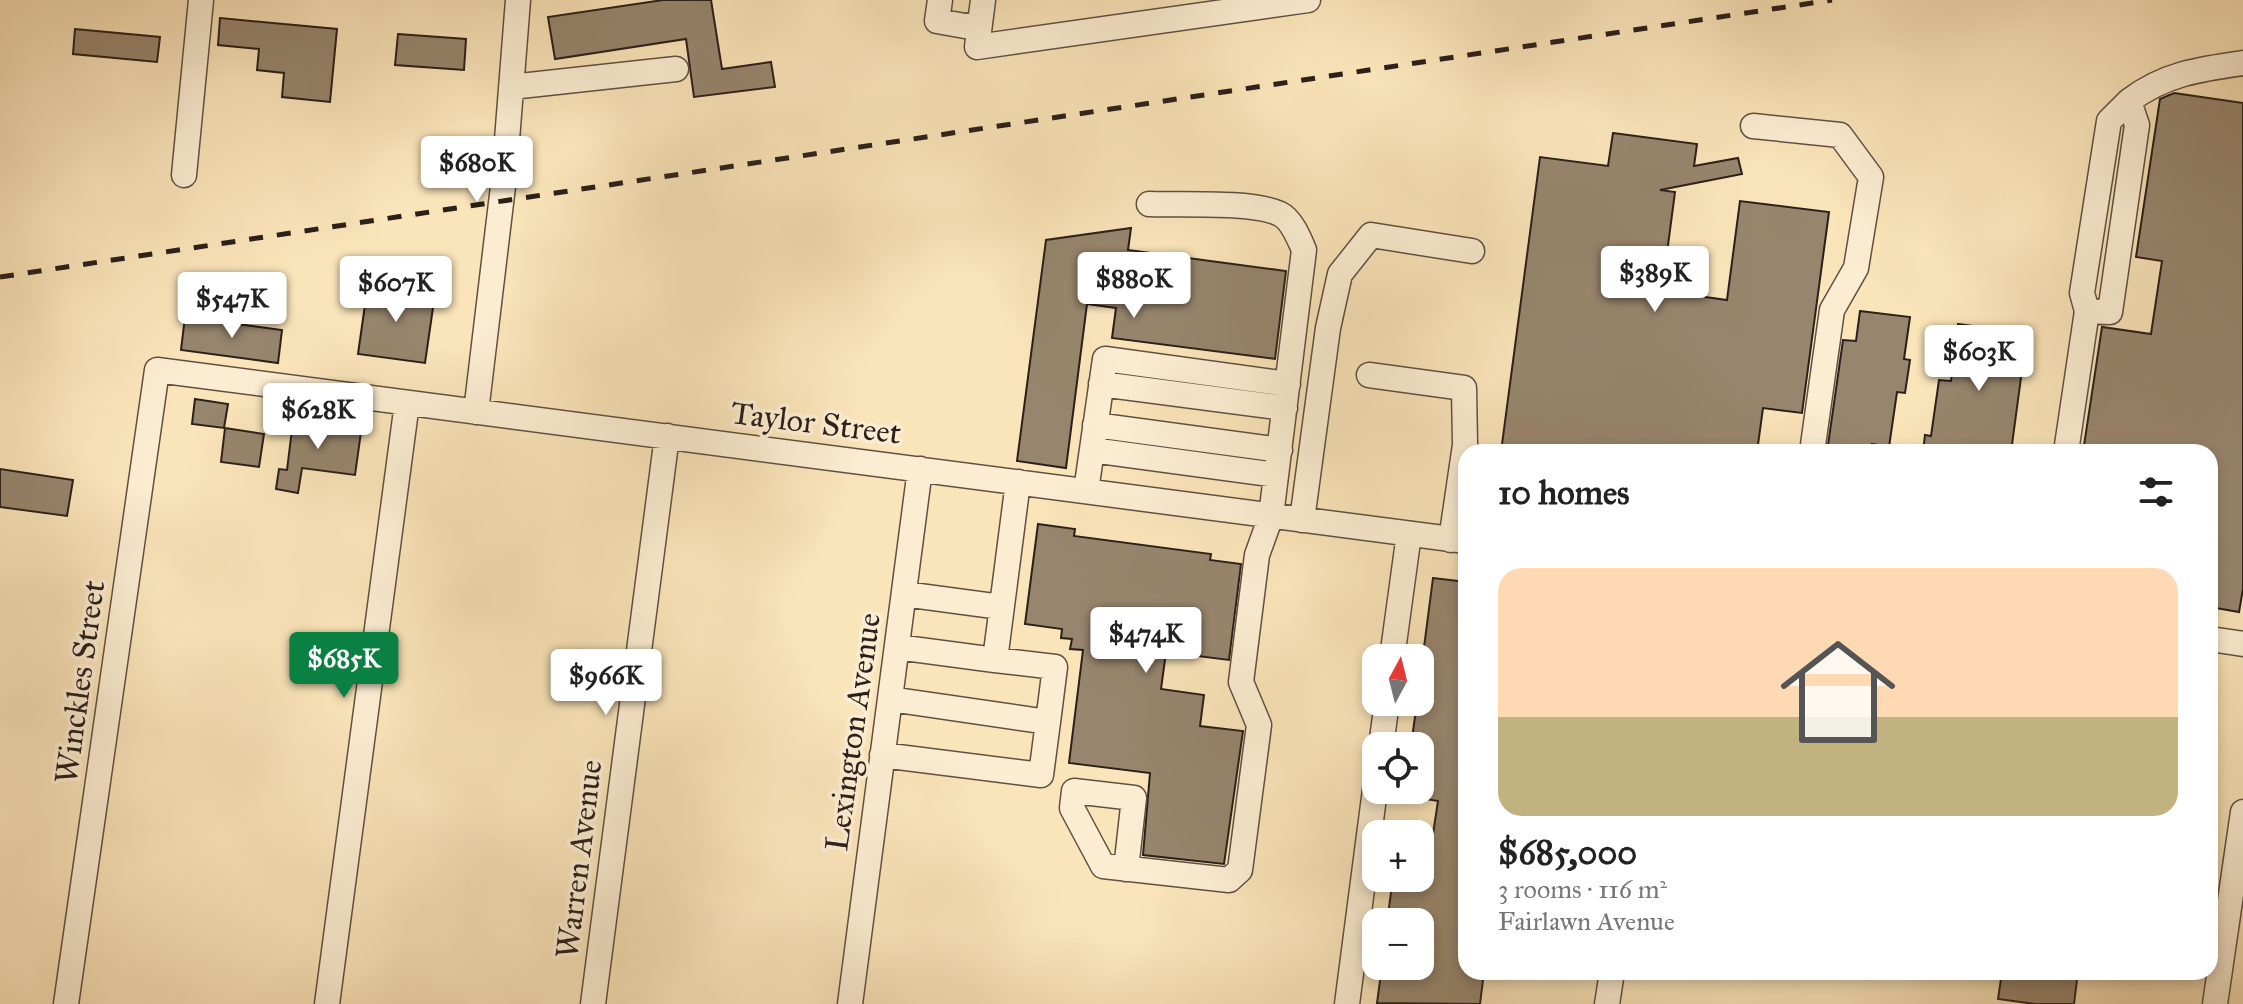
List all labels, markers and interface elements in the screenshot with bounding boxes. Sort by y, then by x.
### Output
pin: $680K [421,136,533,204]
text: $680K [439,146,515,178]
pin: $389K [1599,246,1711,314]
pin: $880K [1078,252,1190,320]
pin: $607K [340,256,452,324]
text: $389K [1619,256,1691,288]
text: $880K [1096,262,1172,294]
text: $607K [358,266,434,298]
pin: $547K [176,272,288,340]
text: $547K [196,282,268,314]
pin: $603K [1923,325,2035,393]
text: $603K [1943,335,2015,367]
pin: $628K [262,383,374,451]
text: $628K [281,393,355,425]
street label: Taylor Street [729,393,903,453]
icon: filters [2134,470,2178,514]
text: 10 homes [1498,472,1629,513]
street label: Winckles Street [46,578,114,786]
pin: $474K [1090,607,1202,675]
street label: Lexington Avenue [817,610,889,854]
text: $474K [1108,617,1184,649]
icon: home [1766,620,1910,764]
pin: $685K [288,632,400,700]
text: $685K [307,642,381,674]
north arrow [1362,644,1434,716]
map controls [1362,644,1434,980]
pin: $966K [550,649,662,717]
text: $966K [569,659,643,691]
button: locate [1362,732,1434,804]
street label: Warren Avenue [547,757,611,961]
button: + [1362,820,1434,892]
text: $685,000 [1498,832,1637,873]
text: 3 rooms · 116 m² [1498,873,1667,905]
text: Fairlawn Avenue [1498,905,1675,937]
button: − [1362,908,1434,980]

